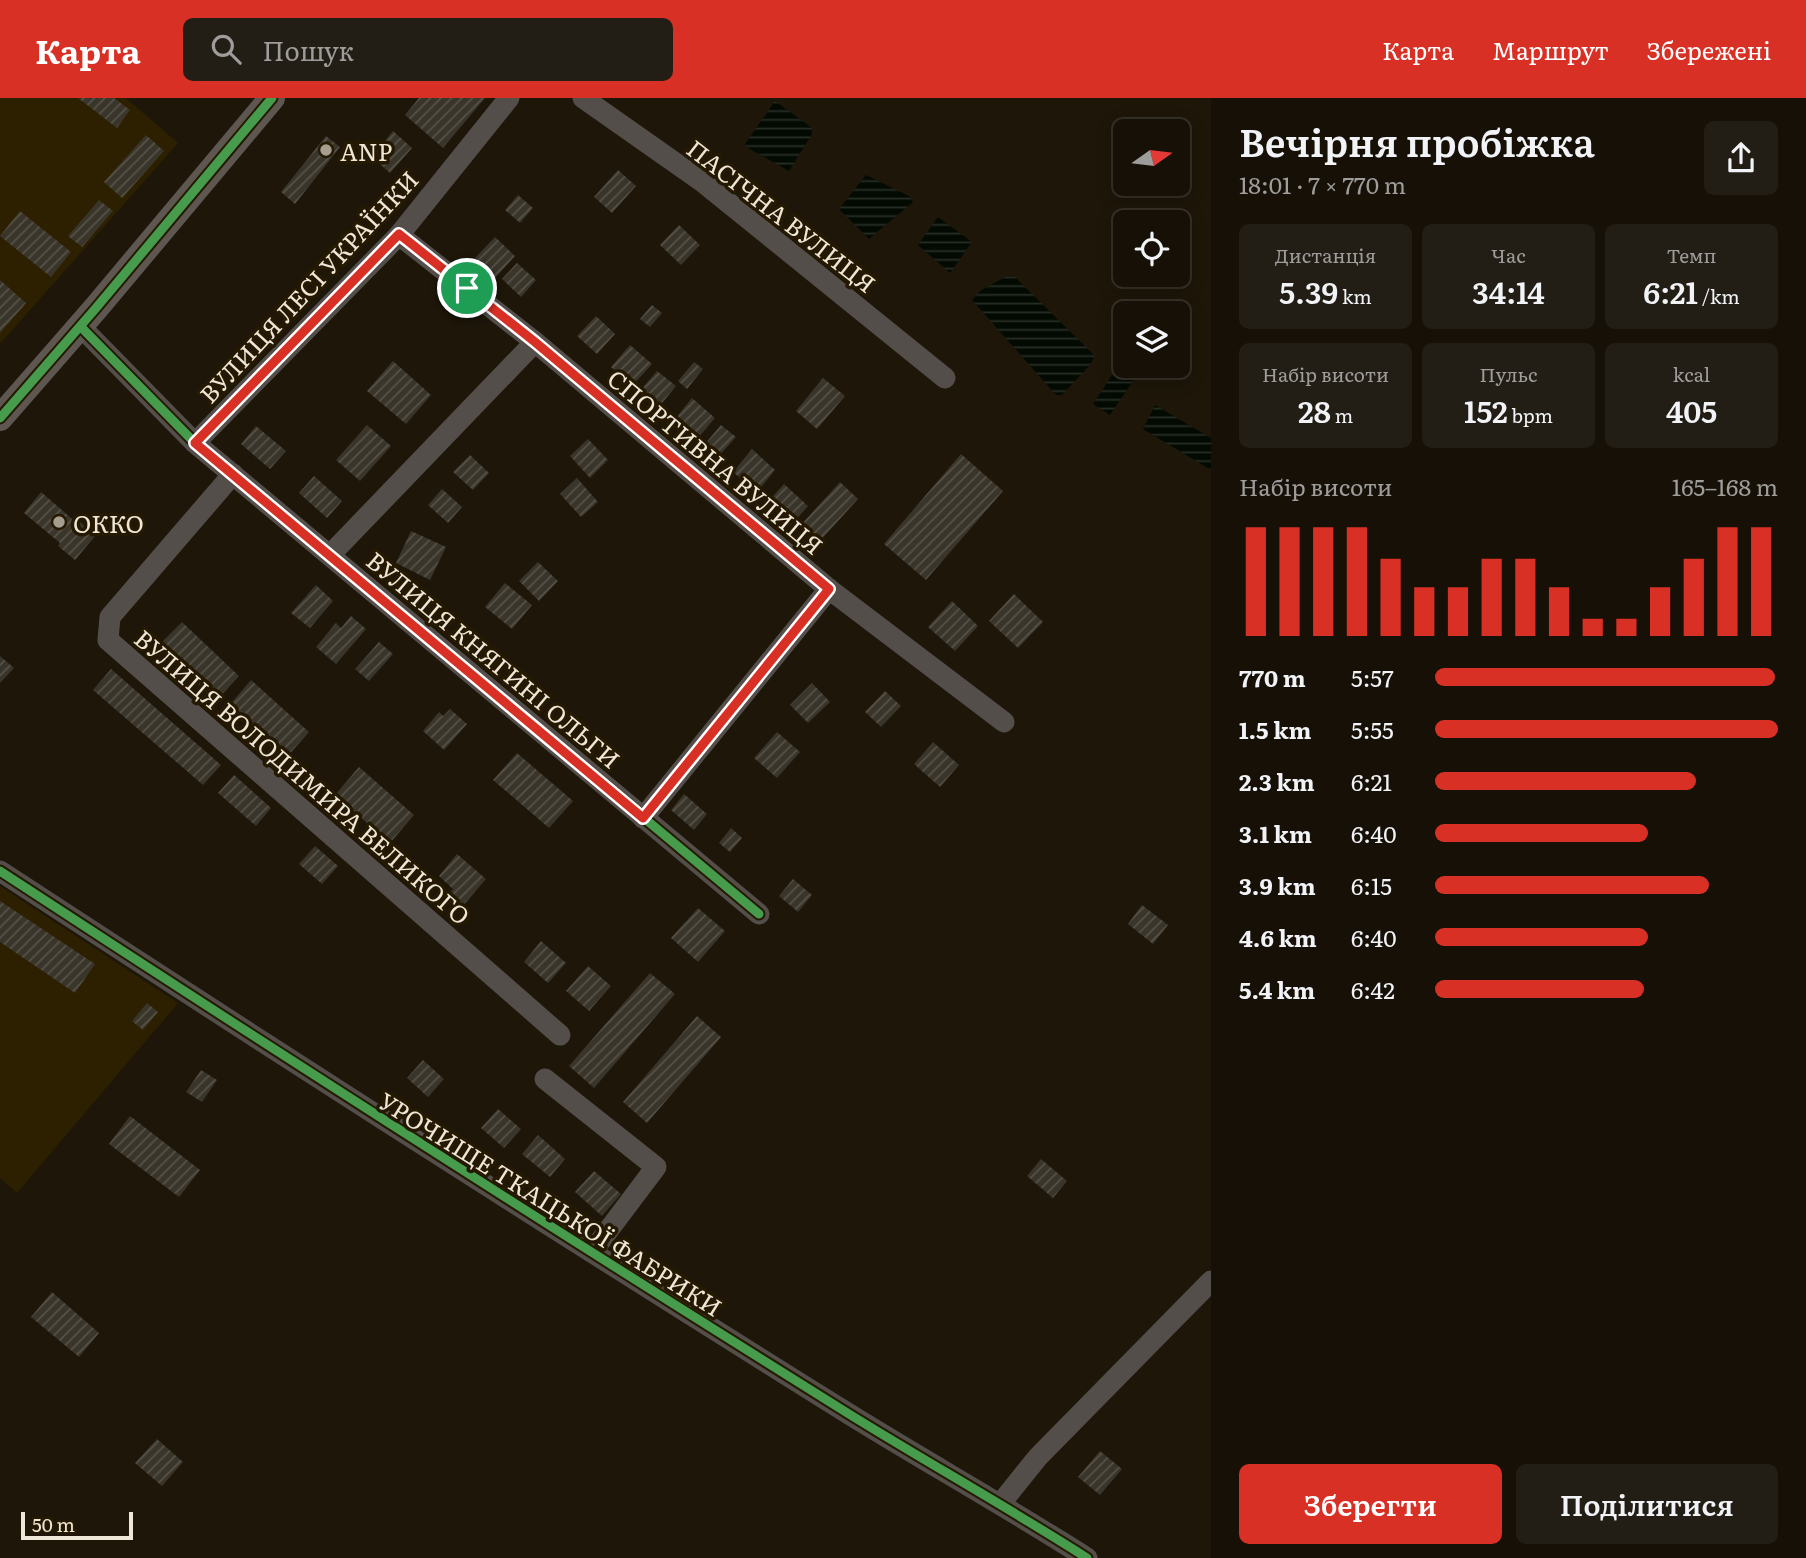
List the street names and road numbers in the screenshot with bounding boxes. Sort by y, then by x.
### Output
street label: ПАСІЧНА ВУЛИЦЯ [680,130,884,300]
street label: ВУЛИЦЯ ЛЕСІ УКРАЇНКИ [191,162,425,410]
street label: СПОРТИВНА ВУЛИЦЯ [601,360,831,562]
street label: ВУЛИЦЯ КНЯГИНІ ОЛЬГИ [360,542,628,776]
street label: ВУЛИЦЯ ВОЛОДИМИРА ВЕЛИКОГО [128,620,478,932]
street label: УРОЧИЩЕ ТКАЦЬКОЇ ФАБРИКИ [372,1082,730,1324]

